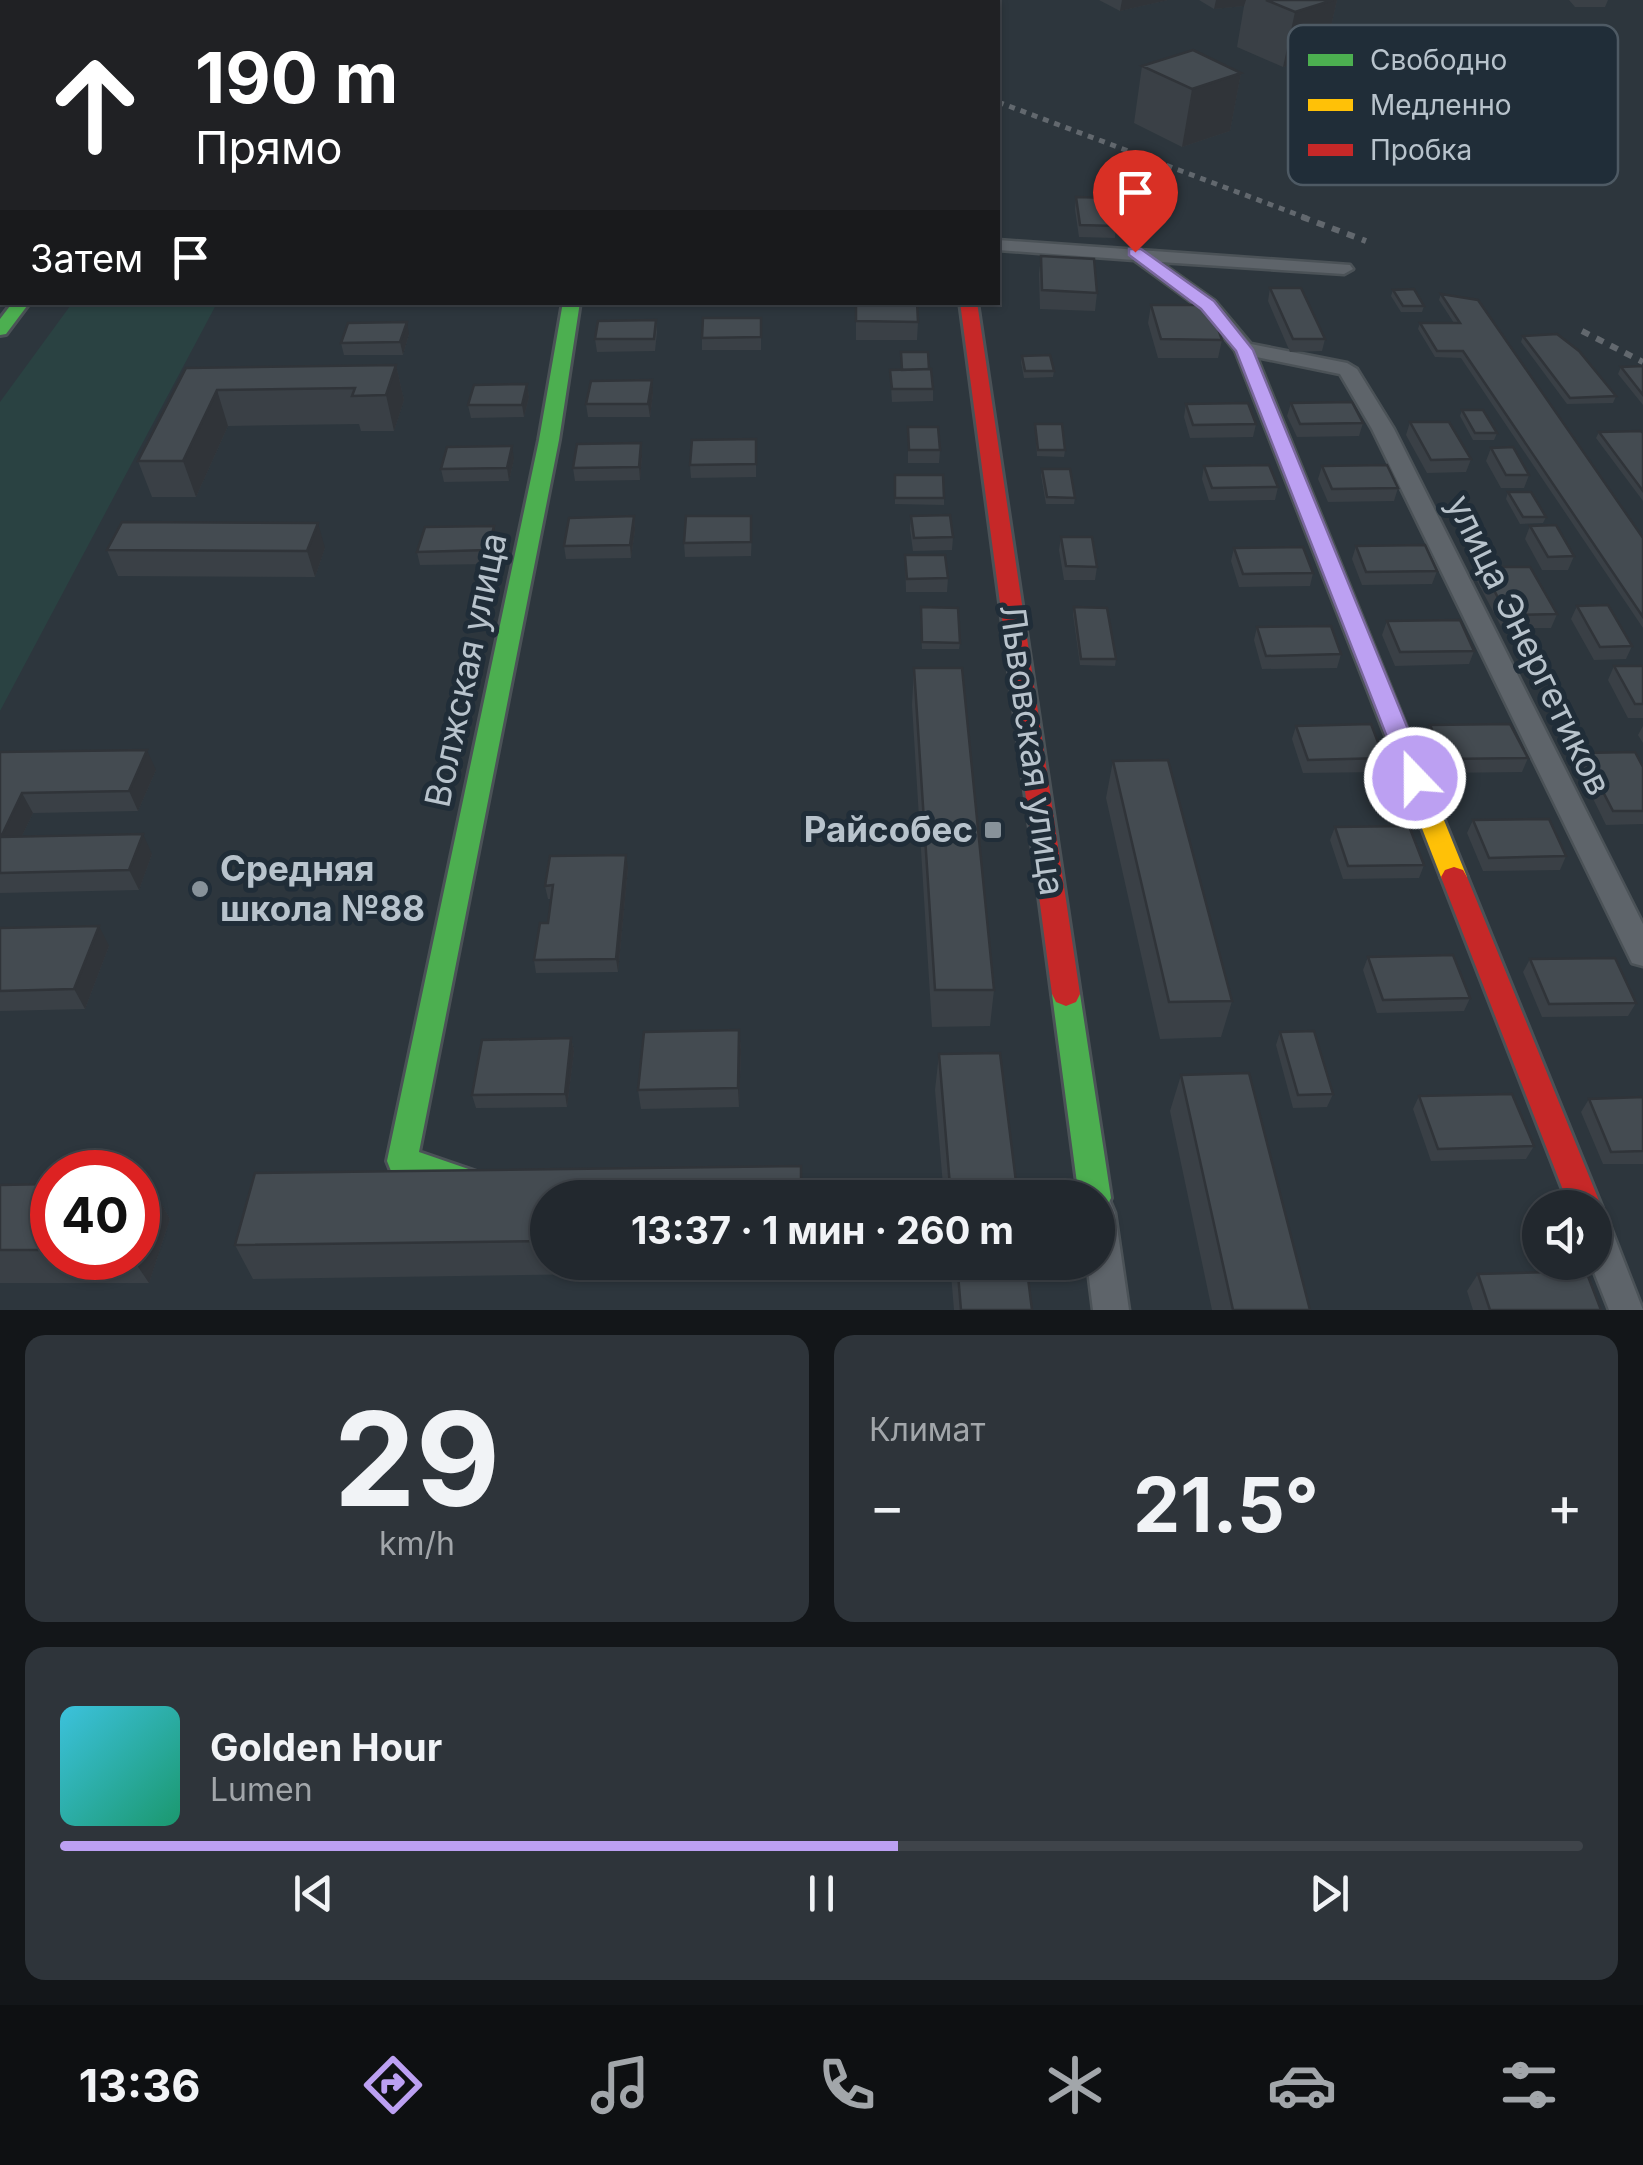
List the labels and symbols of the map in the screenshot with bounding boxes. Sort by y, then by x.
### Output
legend [1288,25,1618,185]
text: Свободно [1370,43,1507,77]
text: Медленно [1370,88,1512,122]
text: Пробка [1370,133,1472,167]
pin [1093,150,1178,253]
street label: улица Энергетиков [1439,488,1621,802]
street label: Волжская улица [415,529,515,811]
street label: Львовская улица [992,602,1074,898]
position arrow [1363,726,1467,830]
place label: Райсобес [804,808,973,850]
marker: Райсобес [982,819,1004,841]
place label: Средняя школа №88 [220,847,425,929]
marker: Средняя школа №88 [189,878,211,900]
speed limit sign: 40 [30,1150,160,1280]

